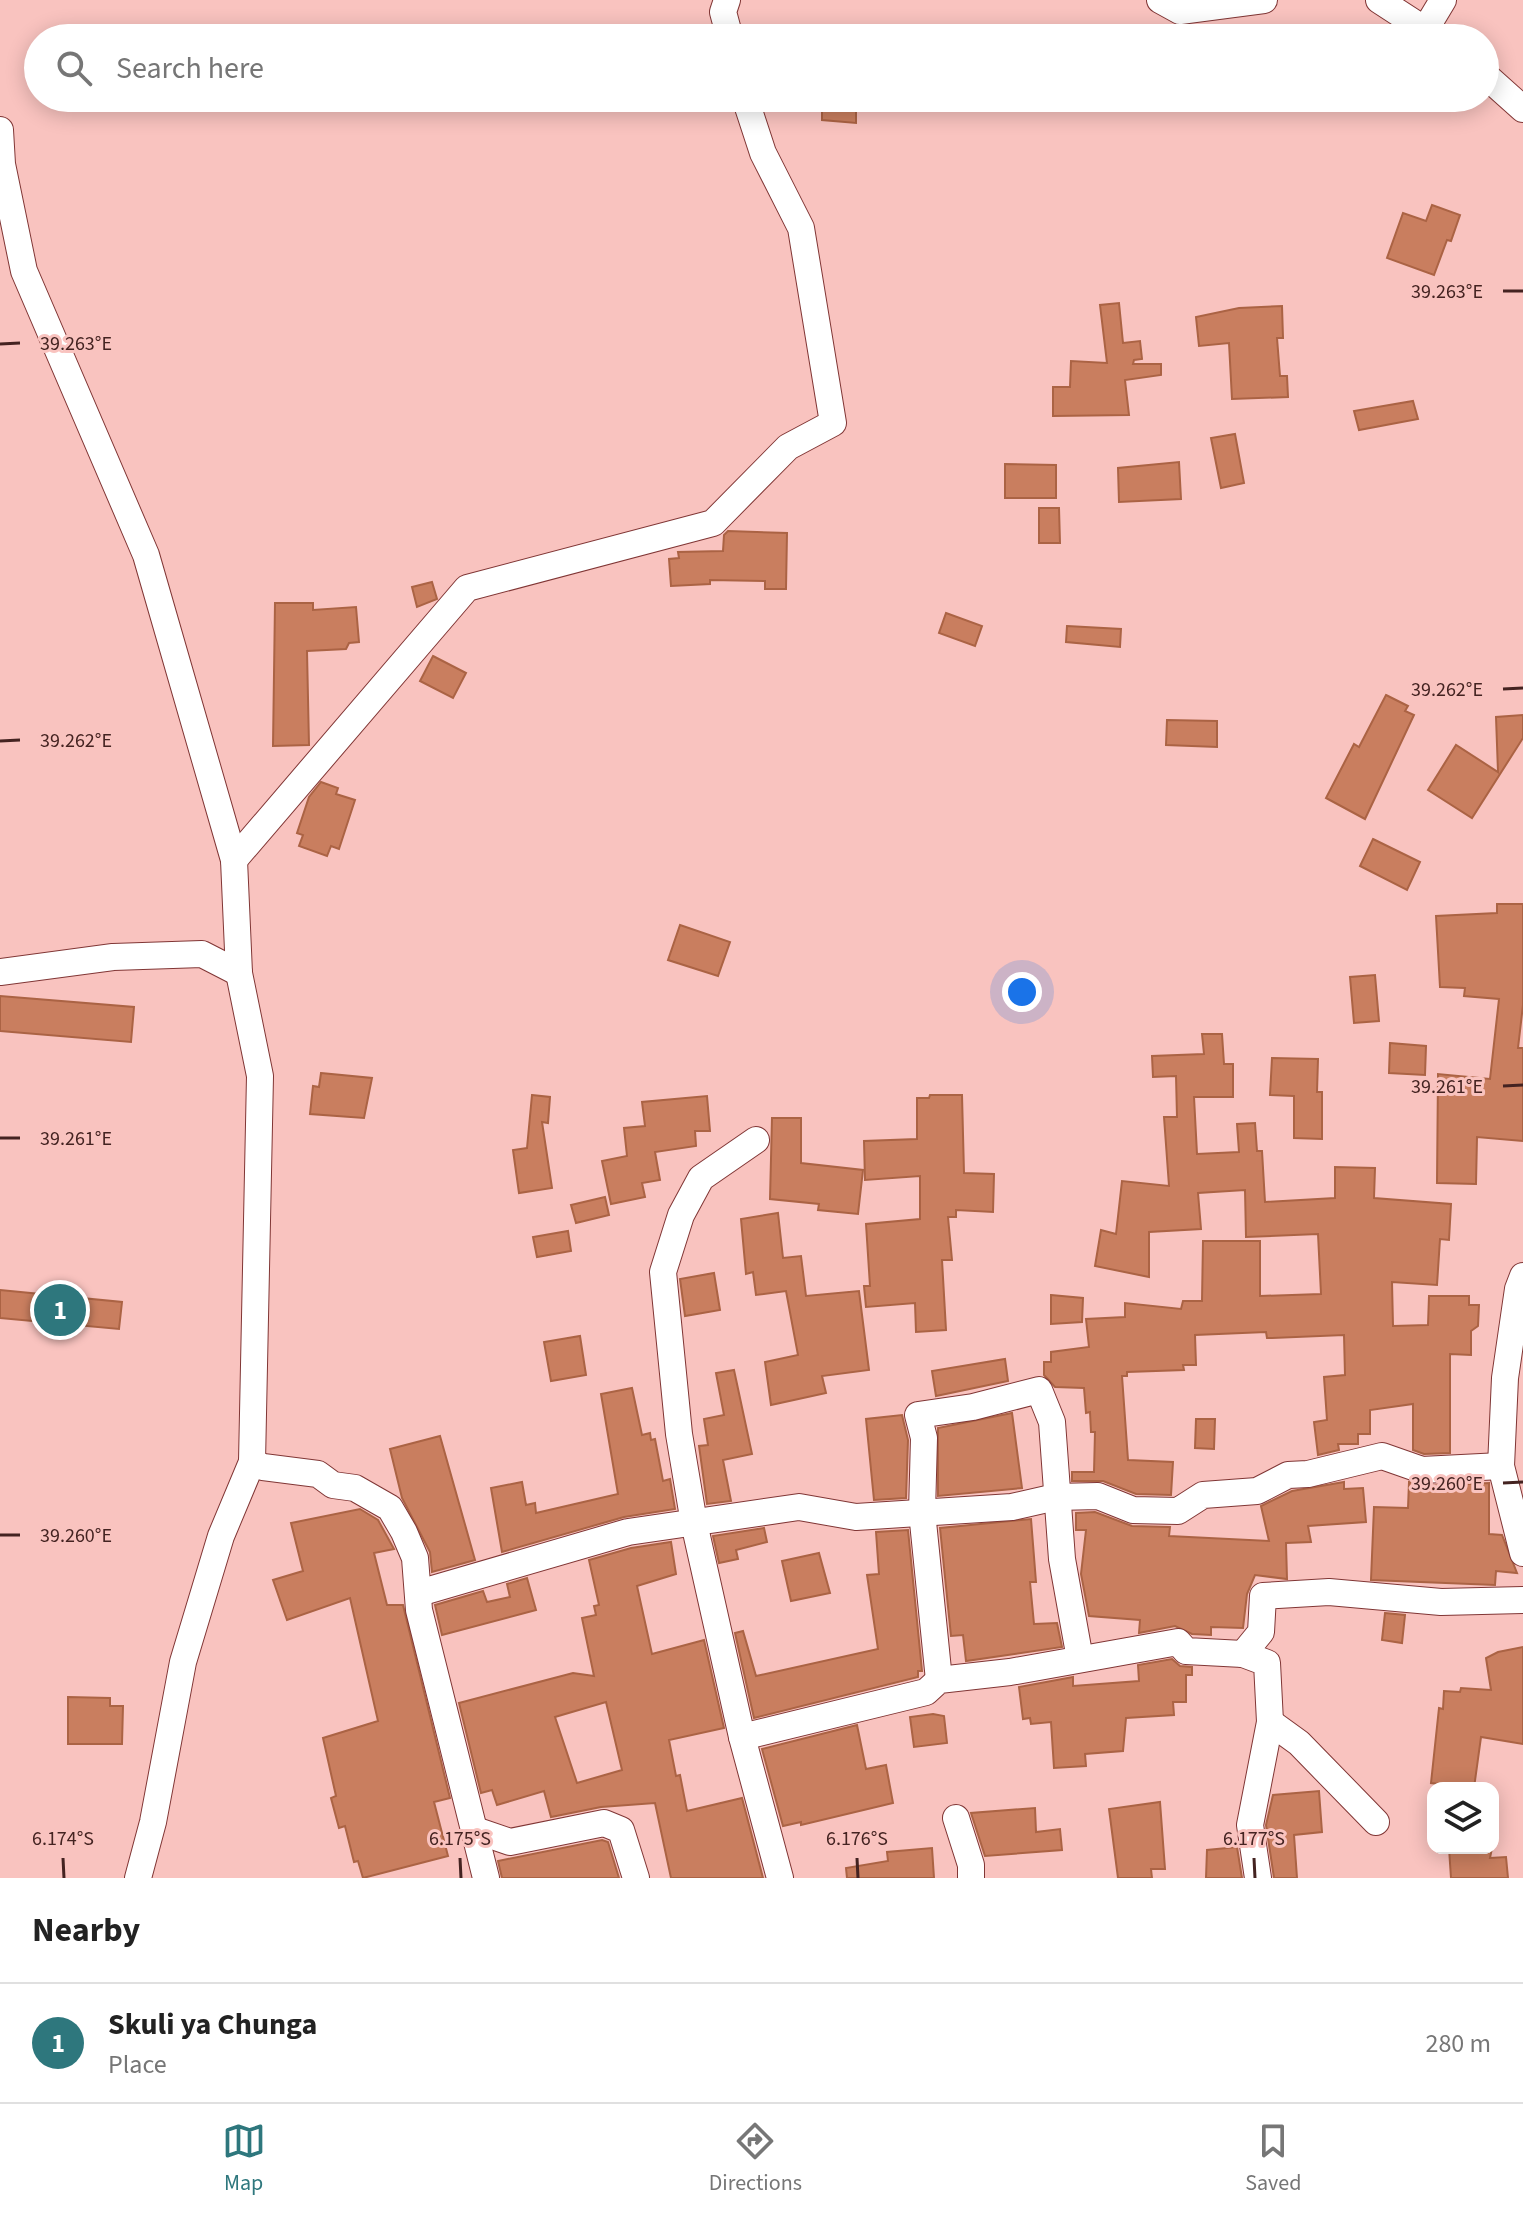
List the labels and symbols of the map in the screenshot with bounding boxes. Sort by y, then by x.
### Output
text: 39.263°E [1411,278,1483,306]
text: 39.263°E [40,330,112,358]
text: 39.262°E [1411,676,1483,704]
text: 39.262°E [40,727,112,755]
your location [1002,972,1042,1012]
text: 39.261°E [1411,1073,1483,1101]
text: 39.261°E [40,1125,112,1153]
pin: 1 [34,1280,86,1340]
text: 39.260°E [1411,1470,1483,1498]
text: 39.260°E [40,1522,112,1550]
text: 6.174°S [32,1825,94,1853]
text: 6.175°S [429,1825,491,1853]
text: 6.176°S [826,1825,888,1853]
text: 6.177°S [1223,1825,1285,1853]

